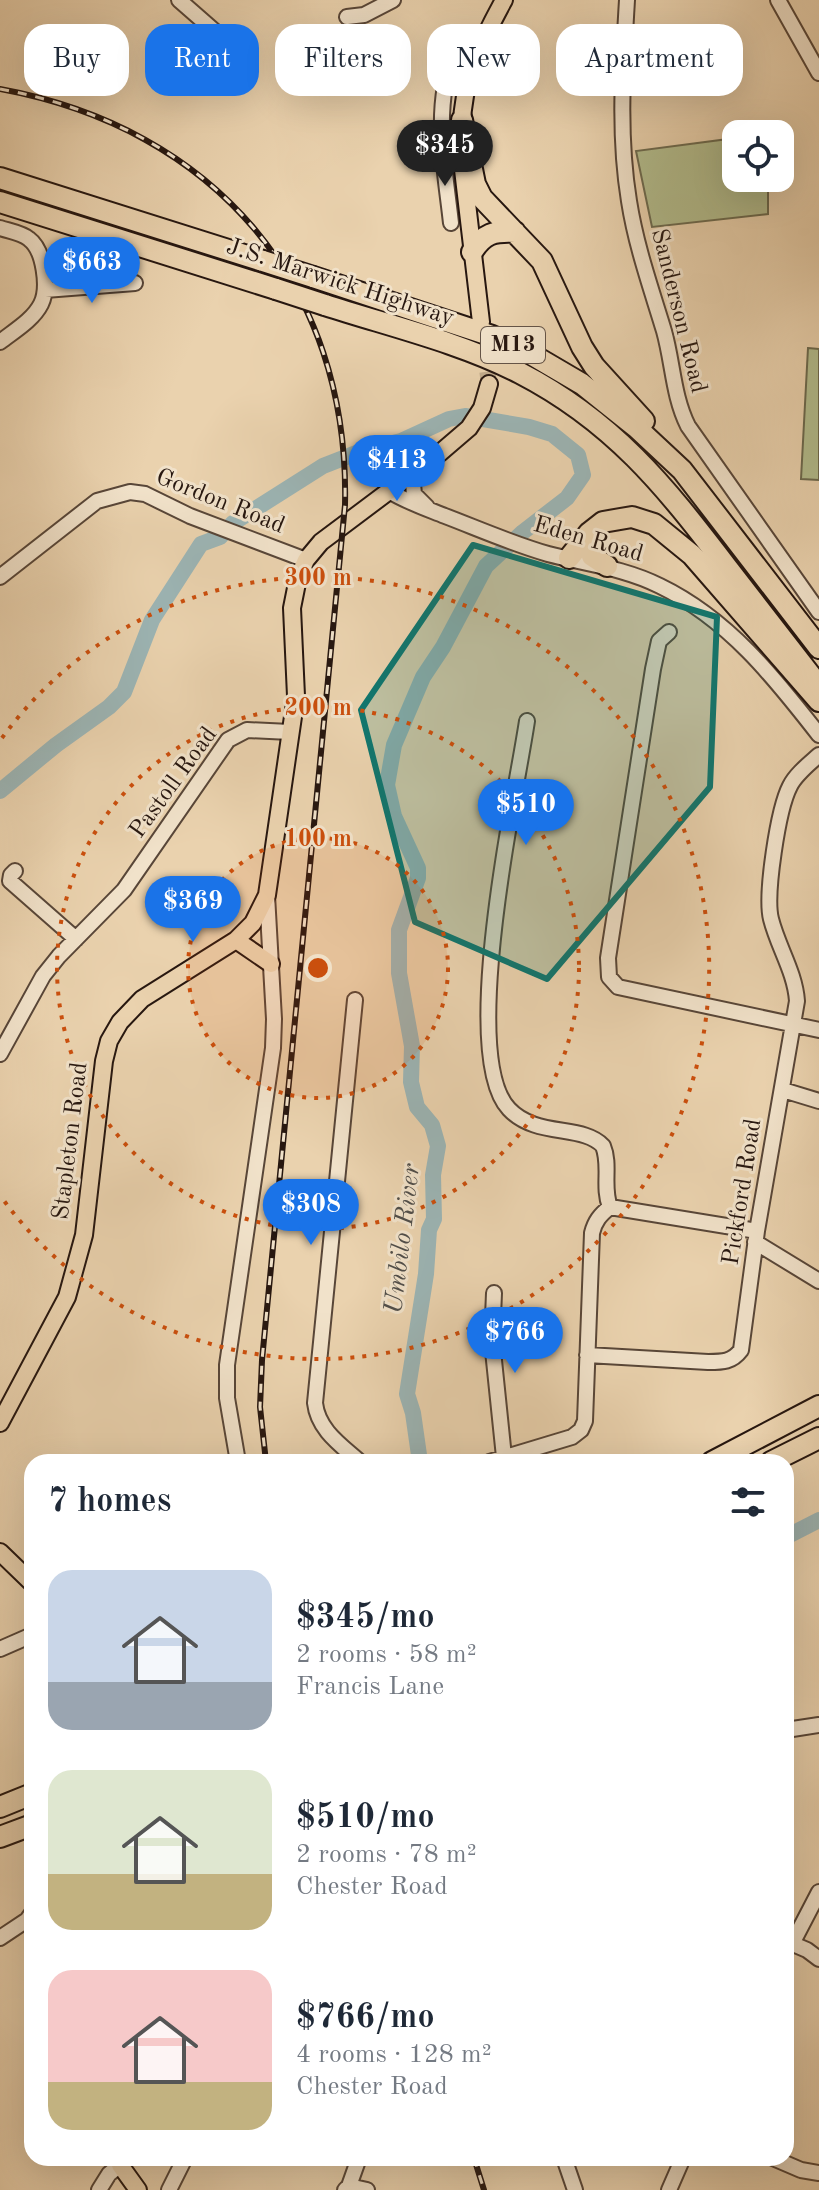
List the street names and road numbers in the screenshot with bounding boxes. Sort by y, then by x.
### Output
street label: Sanderson Road [646,226,710,396]
street label: J.S. Marwick Highway [223,235,457,331]
road number: M13 [481,327,545,363]
street label: Gordon Road [152,465,288,539]
street label: Eden Road [530,513,646,567]
street label: Pastoll Road [126,723,222,843]
street label: Stapleton Road [49,1061,93,1221]
street label: Pickford Road [720,1117,766,1267]

